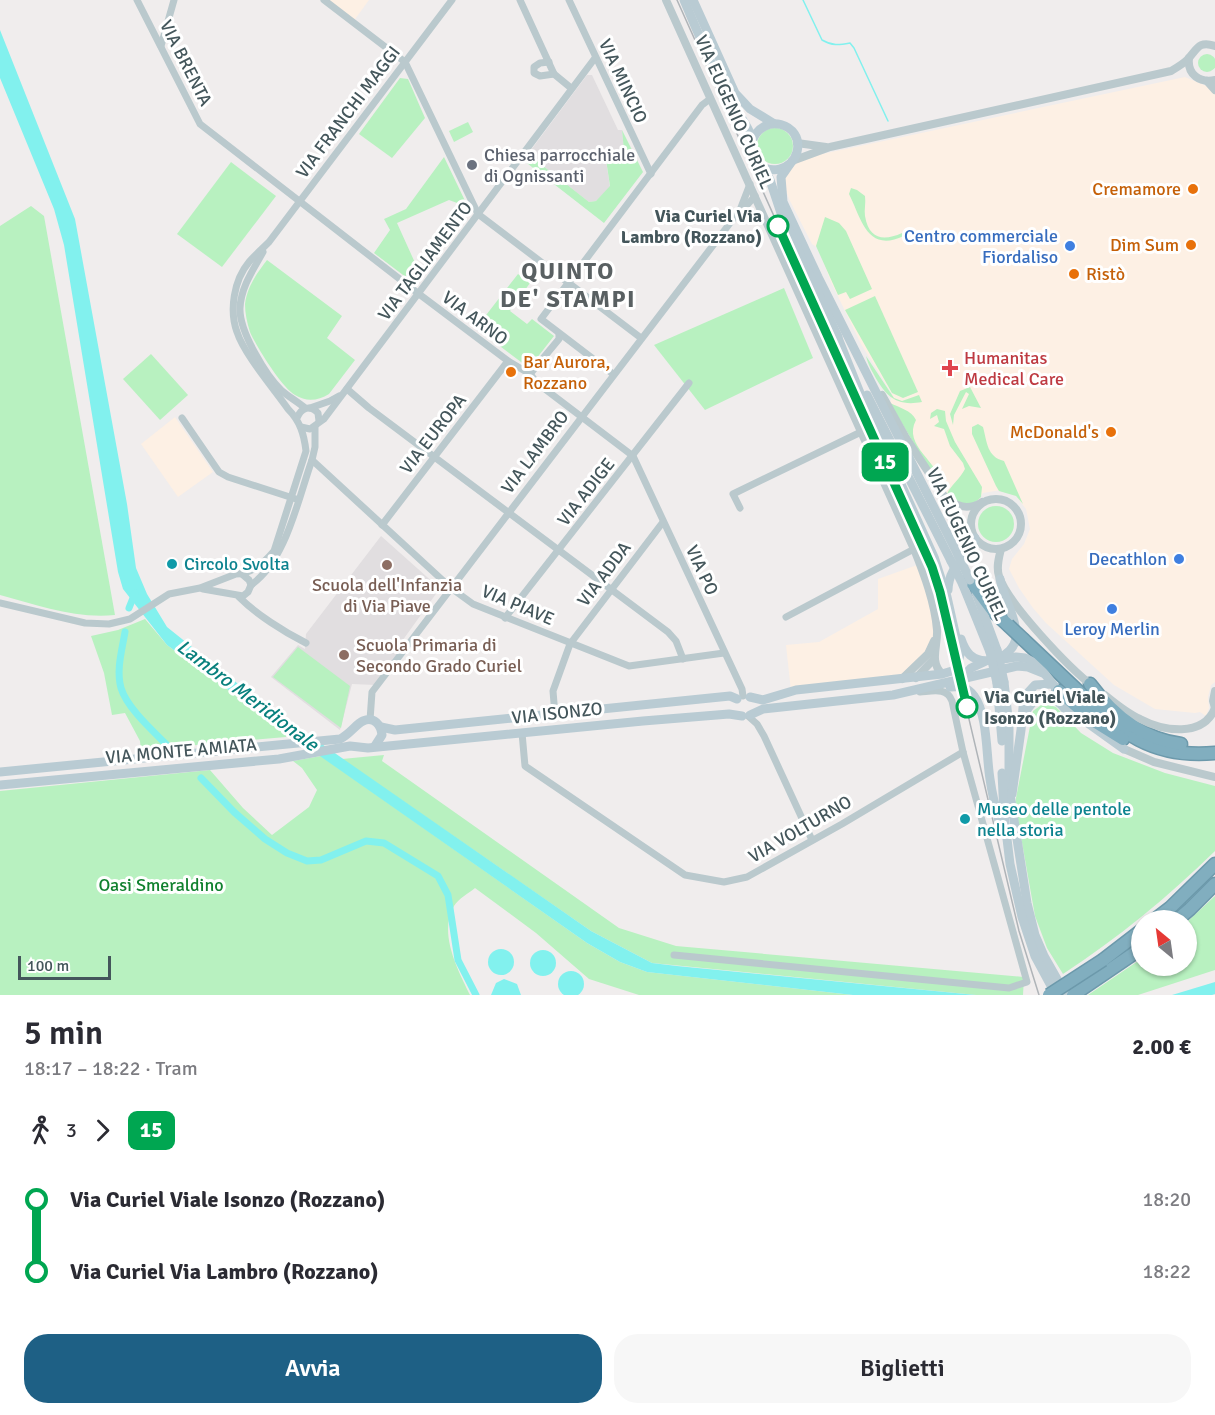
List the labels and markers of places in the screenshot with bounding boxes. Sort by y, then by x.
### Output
place label: Chiesa parrocchiale di Ognissanti [484,144,635,187]
marker: Chiesa parrocchiale di Ognissanti [465,158,479,172]
place label: Cremamore [1092,178,1181,200]
marker: Cremamore [1186,182,1200,196]
place label: Via Curiel Via Lambro (Rozzano) [621,205,762,248]
marker: Via Curiel Via Lambro (Rozzano) [767,215,789,237]
place label: Centro commerciale Fiordaliso [904,225,1058,268]
place label: Dim Sum [1110,234,1179,256]
marker: Dim Sum [1184,238,1198,252]
marker: Centro commerciale Fiordaliso [1063,239,1077,253]
place label: Ristò [1086,263,1125,285]
marker: Ristò [1067,267,1081,281]
place label: Humanitas Medical Care [964,347,1064,390]
place label: Bar Aurora, Rozzano [523,351,610,394]
marker: Humanitas Medical Care [941,359,959,377]
marker: Bar Aurora, Rozzano [504,365,518,379]
place label: McDonald's [1010,421,1099,443]
marker: McDonald's [1104,425,1118,439]
place label: Decathlon [1089,548,1167,570]
marker: Decathlon [1172,552,1186,566]
place label: Circolo Svolta [184,553,290,575]
marker: Circolo Svolta [165,557,179,571]
marker: Scuola dell'Infanzia di Via Piave [380,558,394,572]
place label: Scuola dell'Infanzia di Via Piave [312,574,462,617]
marker: Leroy Merlin [1105,602,1119,616]
place label: Leroy Merlin [1064,618,1160,640]
place label: Scuola Primaria di Secondo Grado Curiel [356,634,522,677]
marker: Scuola Primaria di Secondo Grado Curiel [337,648,351,662]
place label: Via Curiel Viale Isonzo (Rozzano) [984,686,1116,729]
marker: Via Curiel Viale Isonzo (Rozzano) [956,696,978,718]
place label: Museo delle pentole nella storia [977,798,1131,841]
marker: Museo delle pentole nella storia [958,812,972,826]

